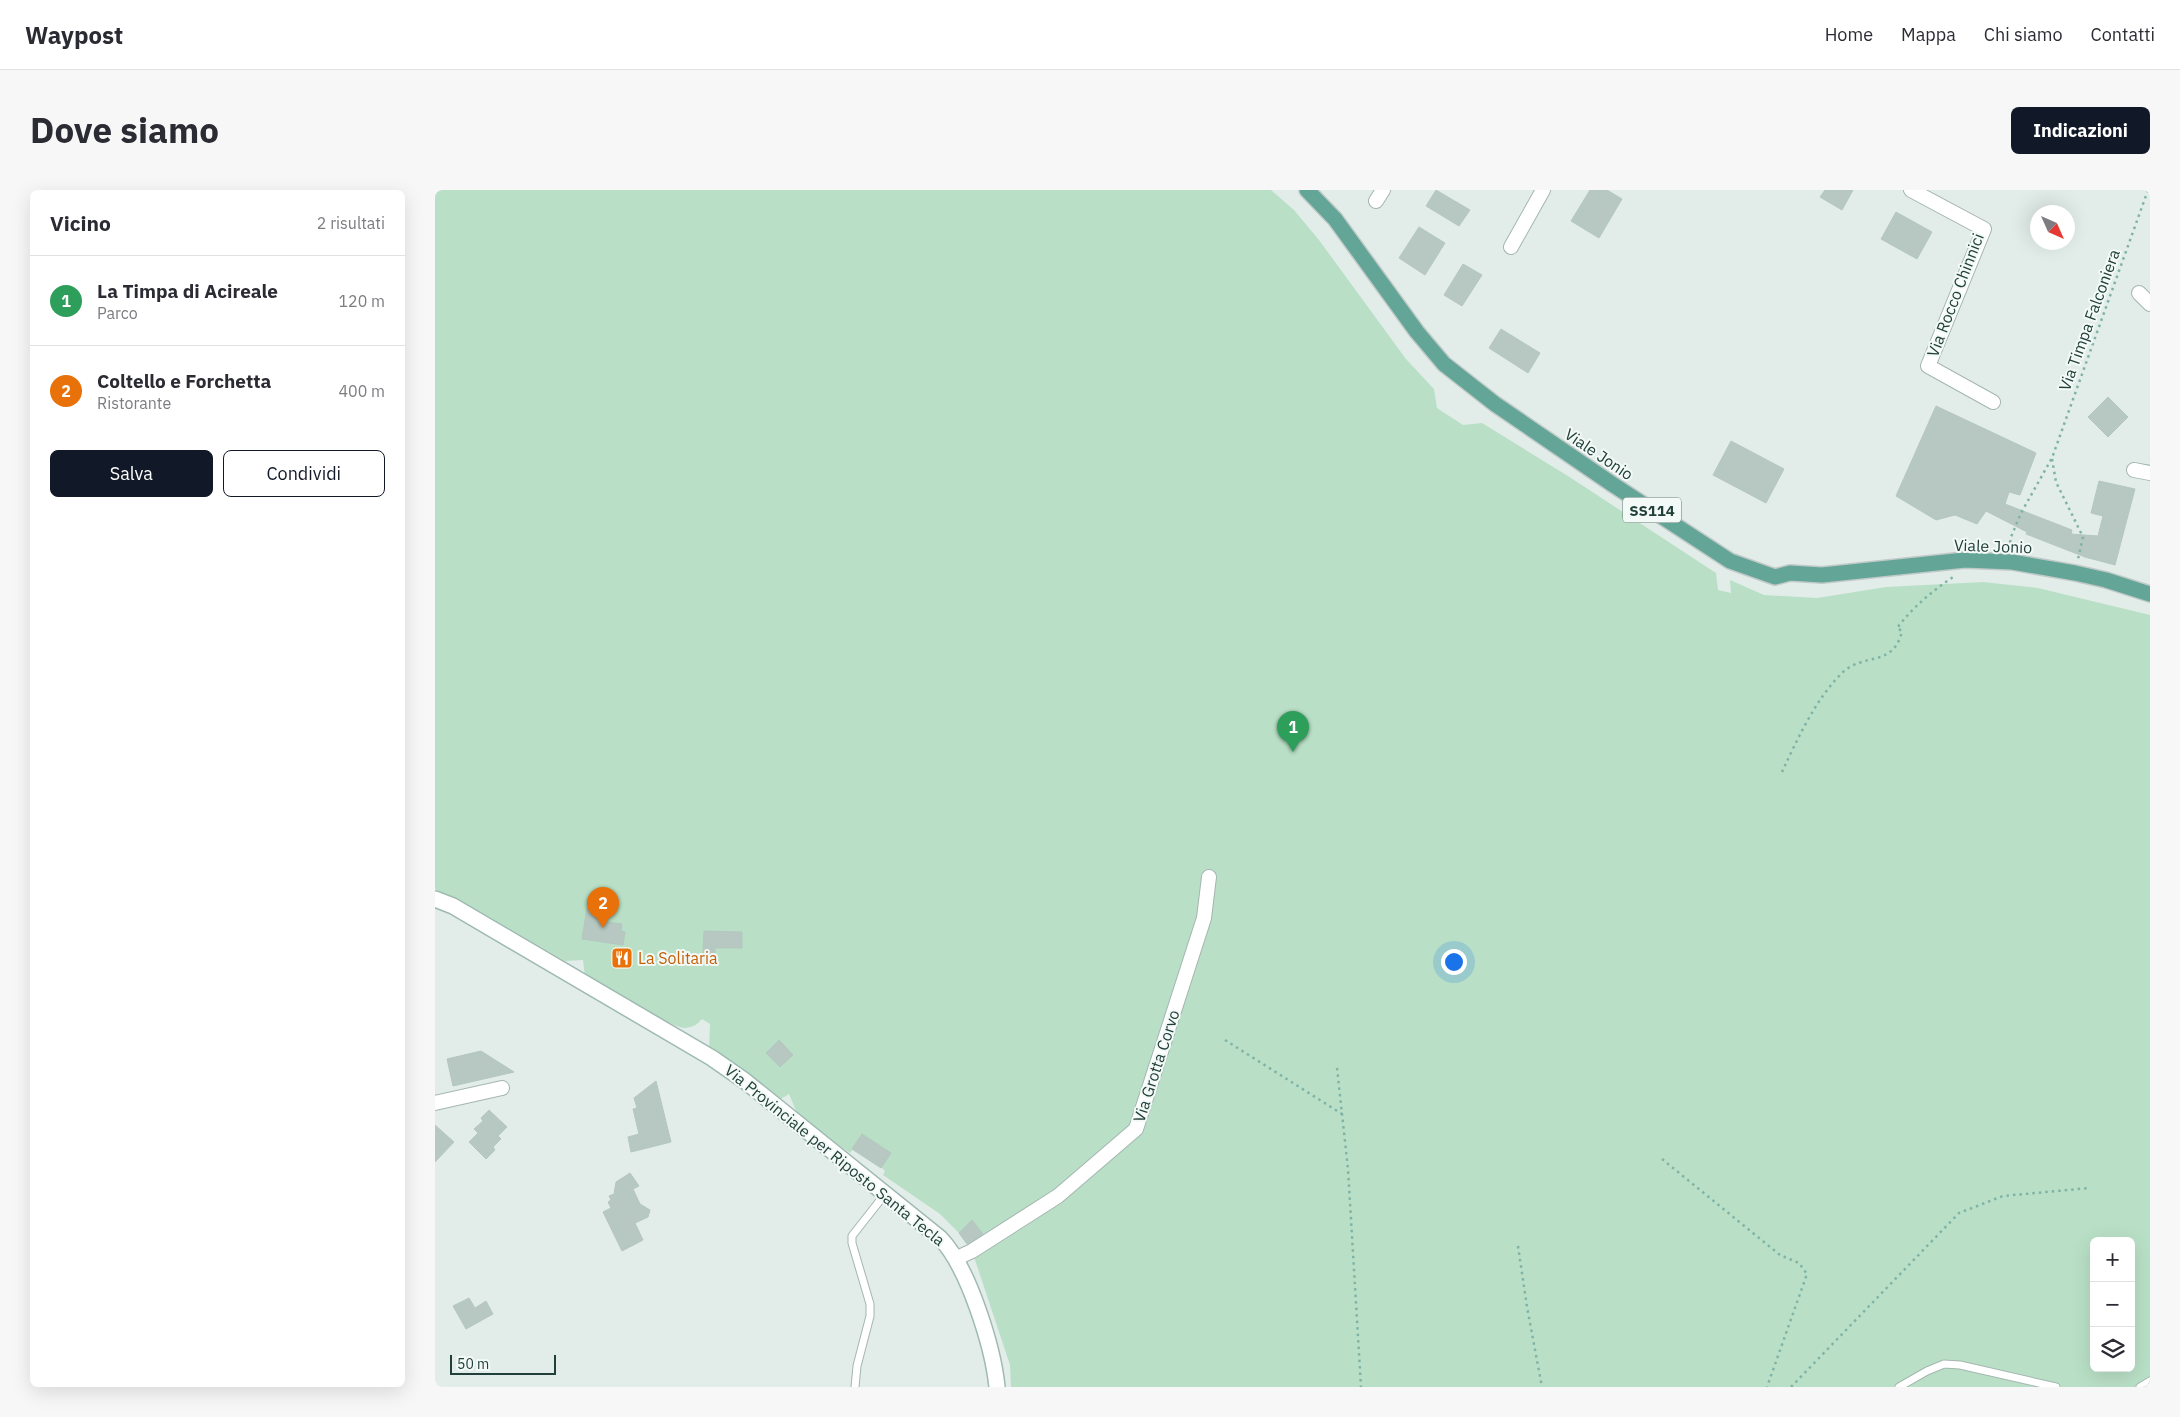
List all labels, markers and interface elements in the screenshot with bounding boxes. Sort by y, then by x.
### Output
text: Waypost [25,19,123,51]
text: Home [1825,23,1873,46]
text: Mappa [1901,23,1956,46]
text: Chi siamo [1984,23,2063,46]
text: Contatti [2091,23,2155,46]
text: Dove siamo [30,107,219,153]
button: Indicazioni [2011,107,2150,154]
north arrow [2030,205,2075,250]
text: Vicino [50,209,111,237]
text: 2 risultati [317,213,385,233]
street label: Via Rocco Chinnici [1922,230,1988,360]
street label: Via Timpa Falconiera [2054,246,2124,393]
text: La Timpa di Acireale [97,279,278,303]
text: 1 [61,291,71,311]
text: 120 m [338,291,385,311]
text: Parco [97,303,138,323]
text: Coltello e Forchetta [97,369,271,393]
text: 2 [61,381,71,401]
text: 400 m [338,381,385,401]
text: Ristorante [97,393,171,413]
street label: Viale Jonio [1561,424,1637,484]
button: Salva [50,450,213,497]
button: Condividi [223,450,385,497]
road number: SS114 [1623,498,1681,522]
street label: Viale Jonio [1953,535,2033,557]
pin: 1 [1277,711,1309,752]
pin: 2 [587,887,619,928]
restaurant icon: La Solitaria [610,946,634,970]
place label: La Solitaria [638,948,718,968]
your location [1441,949,1467,975]
street label: Via Grotta Corvo [1128,1007,1184,1125]
street label: Via Provinciale per Riposto Santa Tecla [721,1060,949,1250]
map controls [2090,1237,2135,1372]
button: + [2090,1237,2135,1282]
button: − [2090,1282,2135,1327]
button: layers [2090,1327,2135,1372]
scale bar [450,1352,556,1375]
text: 50 m [457,1355,489,1373]

